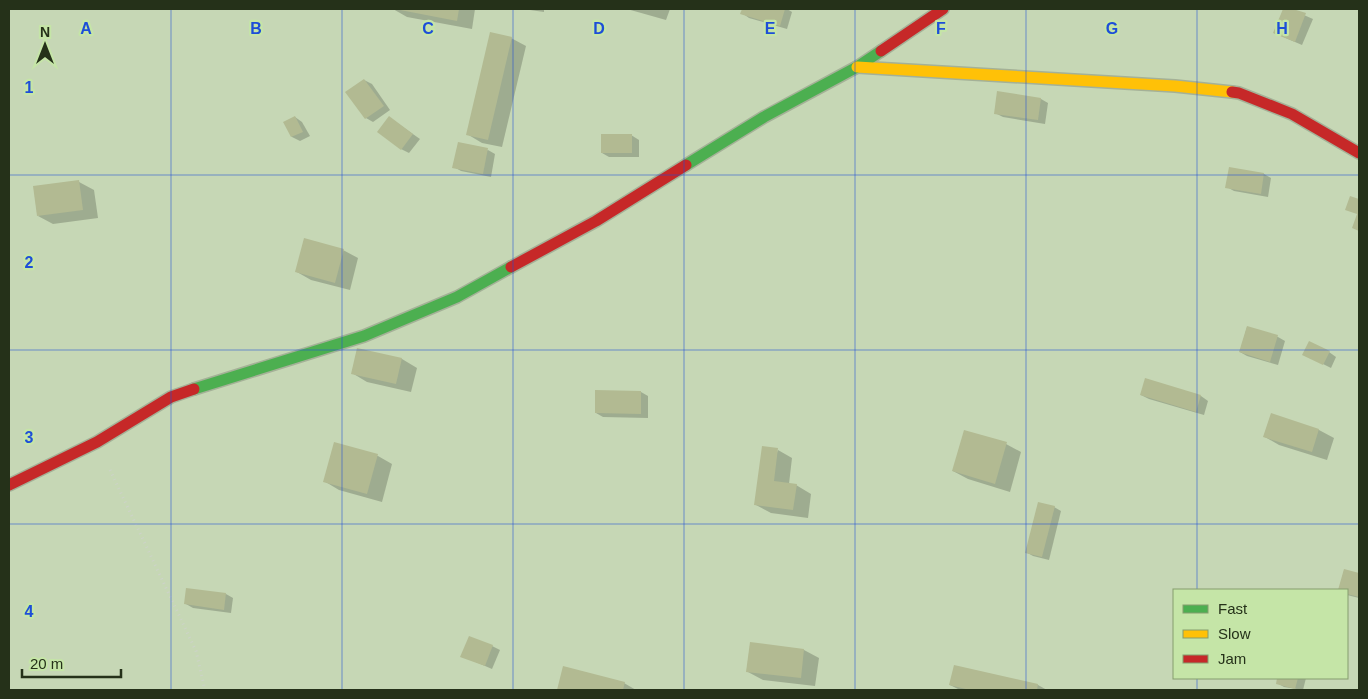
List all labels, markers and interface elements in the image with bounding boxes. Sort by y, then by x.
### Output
north arrow [20,20,70,70]
text: A [80,20,92,37]
text: B [250,20,262,37]
text: C [422,20,434,37]
text: D [593,20,605,37]
text: E [765,20,776,37]
text: F [936,20,946,37]
text: G [1106,20,1118,37]
text: H [1276,20,1288,37]
text: N [40,24,50,40]
text: 1 [25,79,34,96]
text: 2 [25,254,34,271]
text: 3 [25,429,34,446]
legend [1173,589,1348,679]
text: Fast [1218,600,1248,617]
text: 4 [25,603,34,620]
text: Slow [1218,625,1251,642]
scale bar [22,646,121,678]
text: Jam [1218,650,1246,667]
text: 20 m [30,655,63,672]

